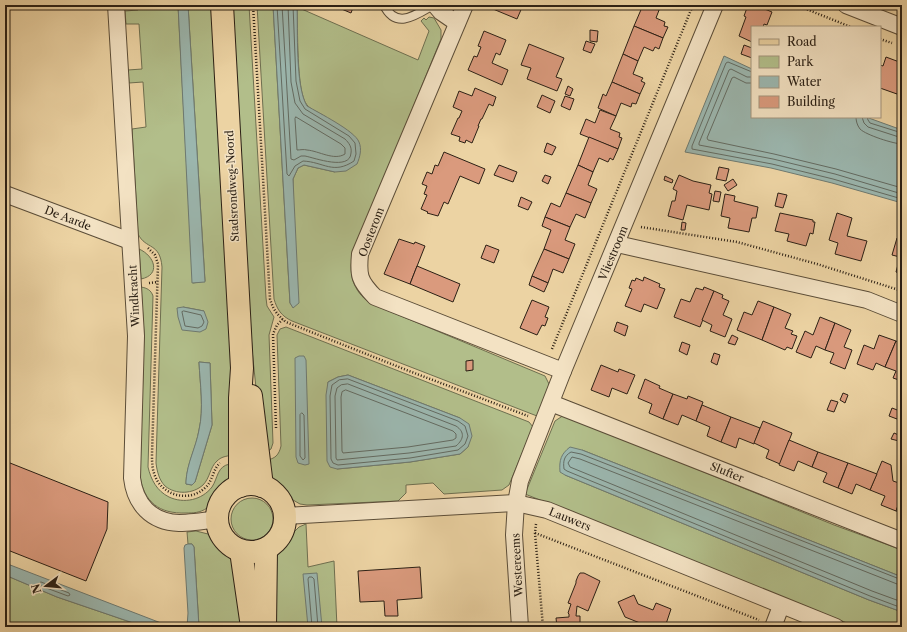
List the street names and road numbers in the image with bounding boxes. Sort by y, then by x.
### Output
street label: Stadsrondweg-Noord [222,130,242,242]
street label: De Aarde [43,203,93,233]
street label: Oosterom [355,204,387,259]
street label: Vliestroom [595,223,631,283]
street label: Windkracht [125,264,143,328]
street label: Slufter [708,459,746,485]
street label: Lauwers [547,504,593,534]
street label: Westereems [508,533,526,598]

